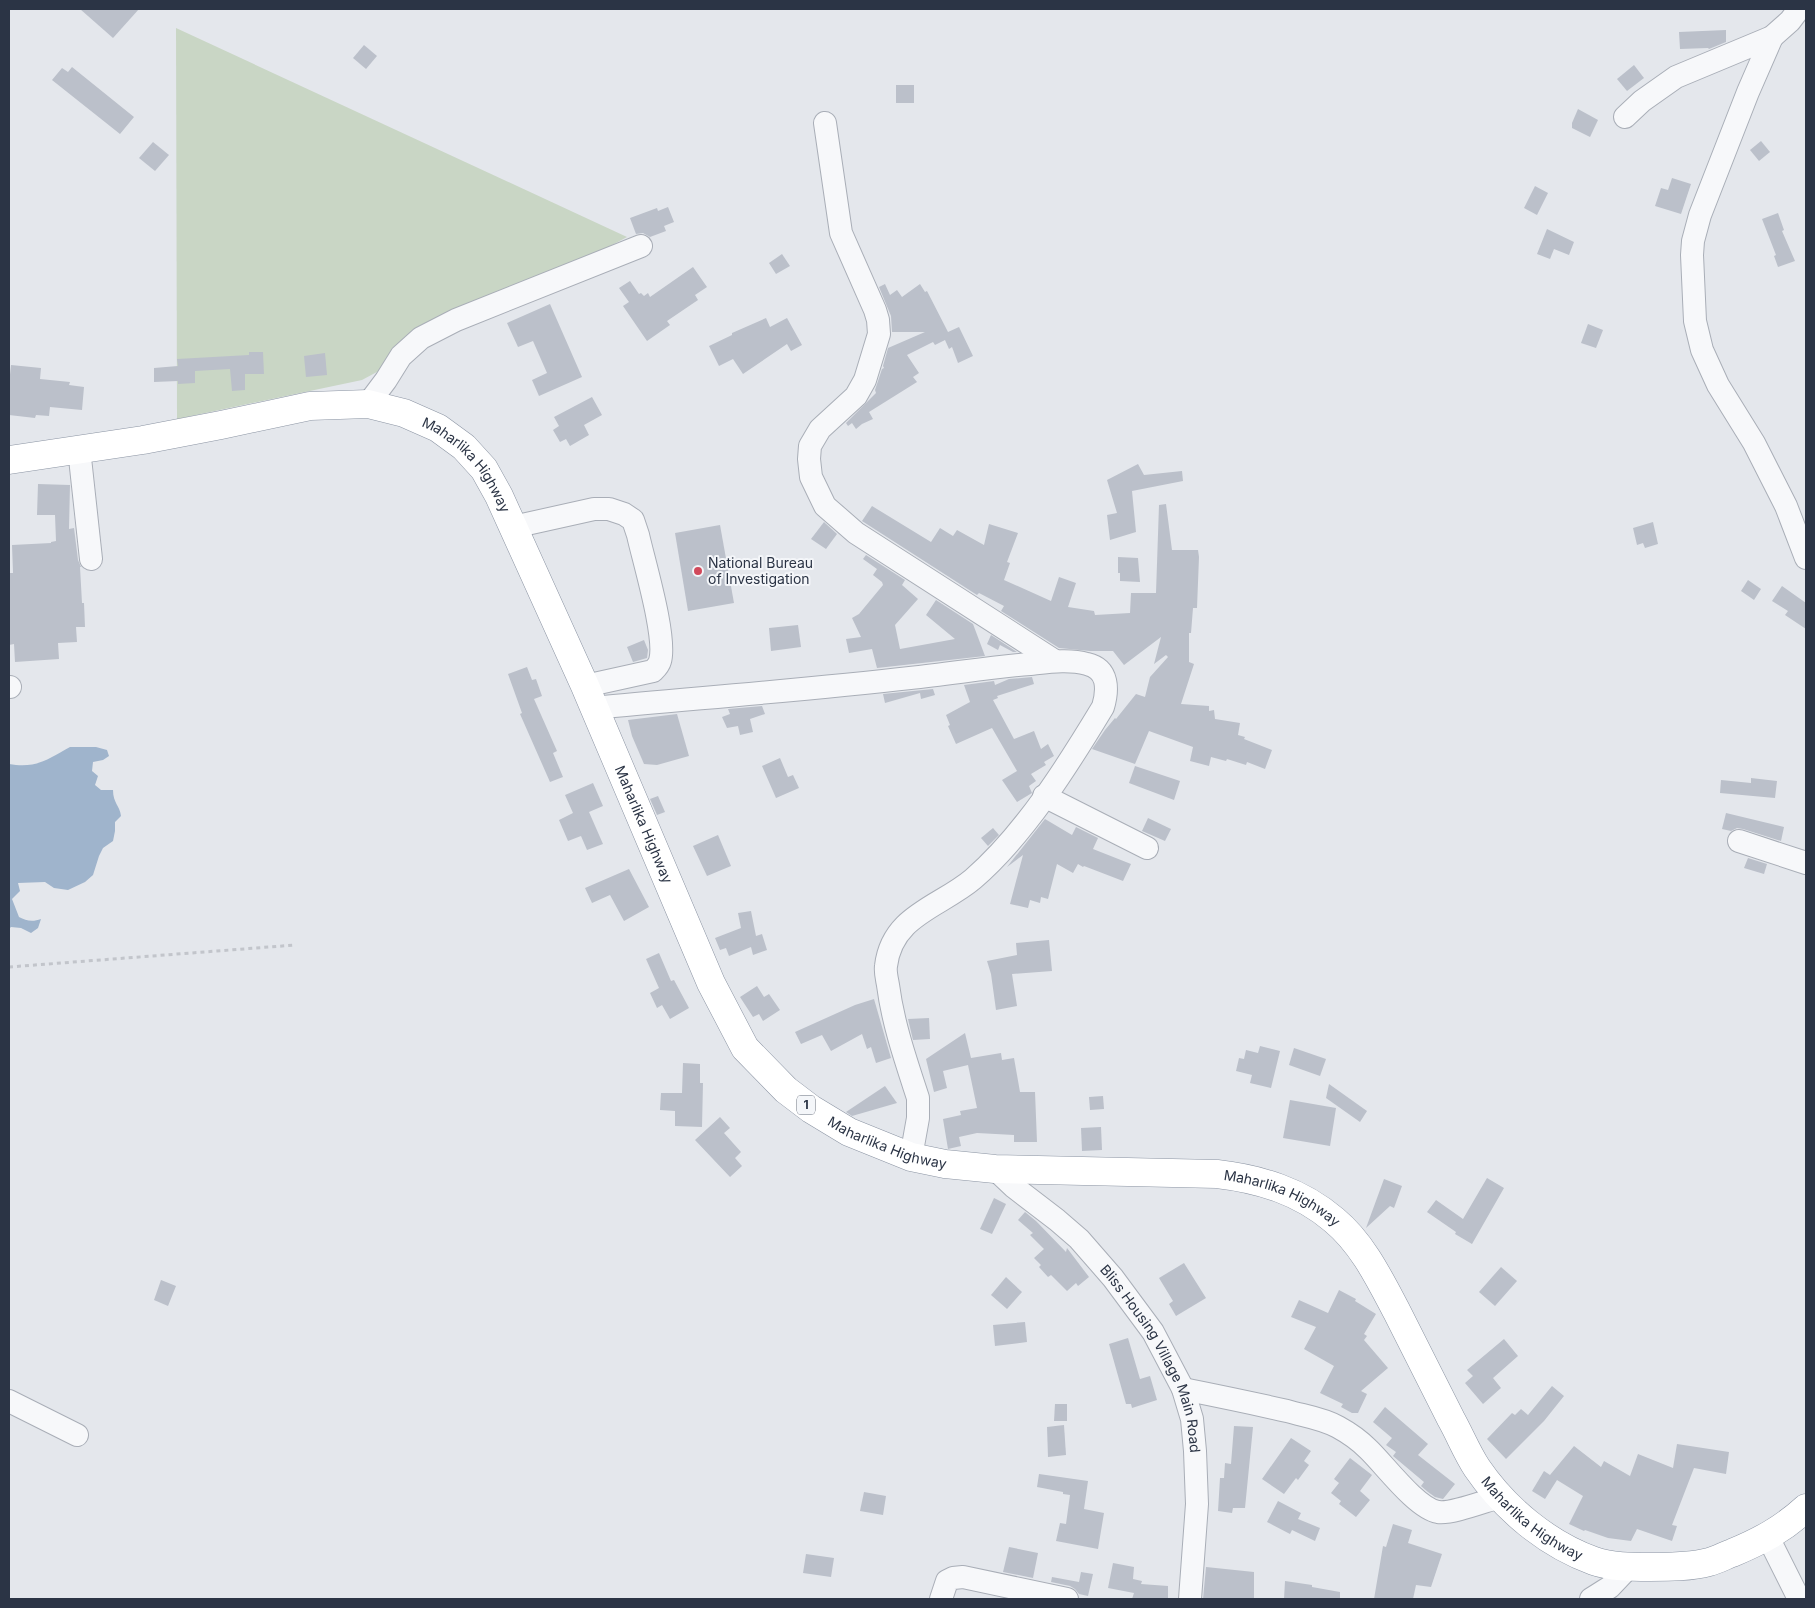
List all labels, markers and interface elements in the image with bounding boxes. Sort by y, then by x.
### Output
street label: Maharlika Highway [420,413,514,515]
place label: National Bureau of Investigation [708,554,813,587]
marker: National Bureau of Investigation [692,565,704,577]
street label: Maharlika Highway [612,763,677,886]
road number: 1 [797,1096,815,1114]
street label: Maharlika Highway [825,1112,948,1172]
street label: Maharlika Highway [1223,1166,1344,1230]
street label: Bliss Housing Village Main Road [1097,1261,1204,1453]
street label: Maharlika Highway [1478,1473,1586,1564]

